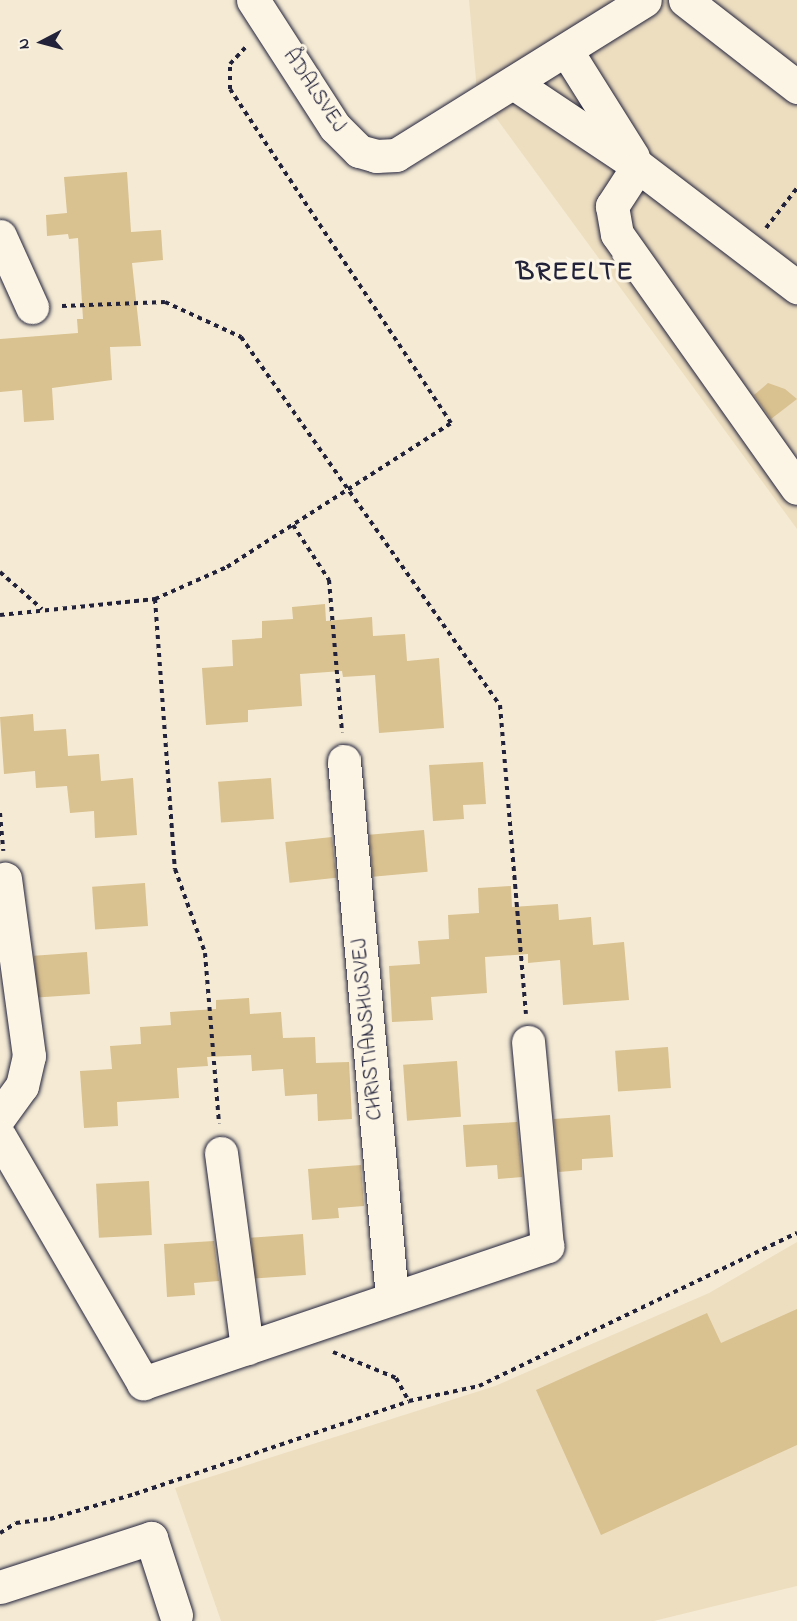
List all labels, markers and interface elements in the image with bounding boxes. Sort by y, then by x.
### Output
north arrow [12,12,72,72]
text: N [12,37,37,51]
street label: ÅDALSVEJ [277,44,351,138]
district label: BREELTE [516,257,634,289]
street label: CHRISTIANSHUSVEJ [347,937,389,1121]

